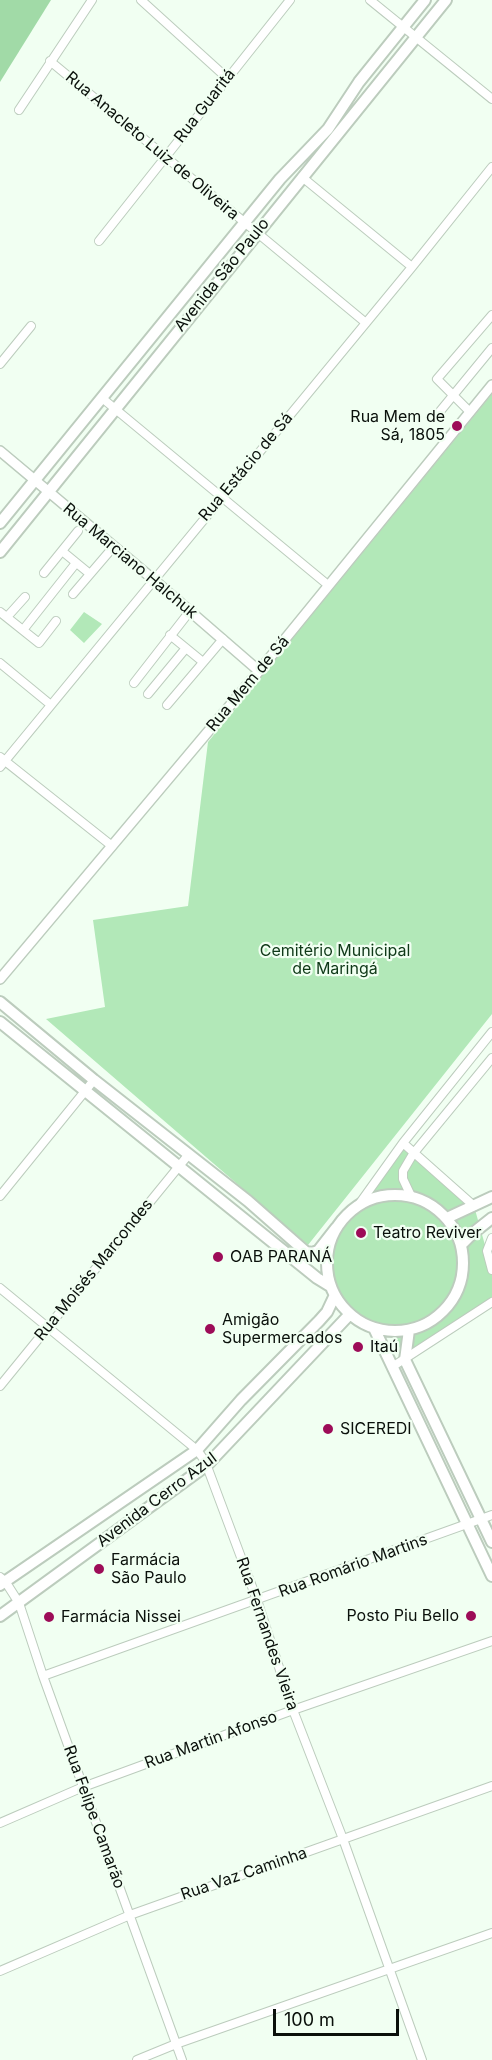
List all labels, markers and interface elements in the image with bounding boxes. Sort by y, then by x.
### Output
street label: Rua Guaritá [170,65,240,147]
street label: Rua Anacleto Luiz de Oliveira [61,68,243,224]
street label: Avenida São Paulo [170,215,274,335]
place label: Rua Mem de Sá, 1805 [350,407,445,445]
street label: Rua Estácio de Sá [195,409,297,525]
marker: Rua Mem de Sá, 1805 [450,419,464,433]
street label: Rua Marciano Halchuk [59,499,201,623]
street label: Rua Mem de Sá [203,632,293,736]
park label: Cemitério Municipal de Maringá [260,941,410,979]
street label: Rua Moisés Marcondes [31,1195,157,1345]
place label: Teatro Reviver [373,1223,482,1243]
marker: Teatro Reviver [354,1226,368,1240]
place label: OAB PARANÁ [230,1247,332,1267]
marker: OAB PARANÁ [211,1250,225,1264]
place label: Amigão Supermercados [222,1310,342,1348]
marker: Amigão Supermercados [203,1322,217,1336]
place label: Itaú [370,1337,398,1357]
marker: Itaú [351,1340,365,1354]
place label: SICEREDI [340,1419,412,1439]
marker: SICEREDI [321,1422,335,1436]
street label: Avenida Cerro Azul [93,1449,221,1551]
street label: Rua Romário Martins [276,1530,430,1602]
place label: Farmácia São Paulo [111,1550,186,1588]
street label: Rua Fernandes Vieira [232,1555,302,1713]
marker: Farmácia São Paulo [92,1562,106,1576]
place label: Posto Piu Bello [346,1606,459,1626]
place label: Farmácia Nissei [61,1607,181,1627]
marker: Posto Piu Bello [464,1609,478,1623]
marker: Farmácia Nissei [42,1610,56,1624]
street label: Rua Martin Afonso [142,1707,280,1773]
street label: Rua Felipe Camarão [59,1743,129,1891]
street label: Rua Vaz Caminha [178,1843,310,1905]
scale bar [276,1997,402,2035]
text: 100 m [284,2009,335,2030]

